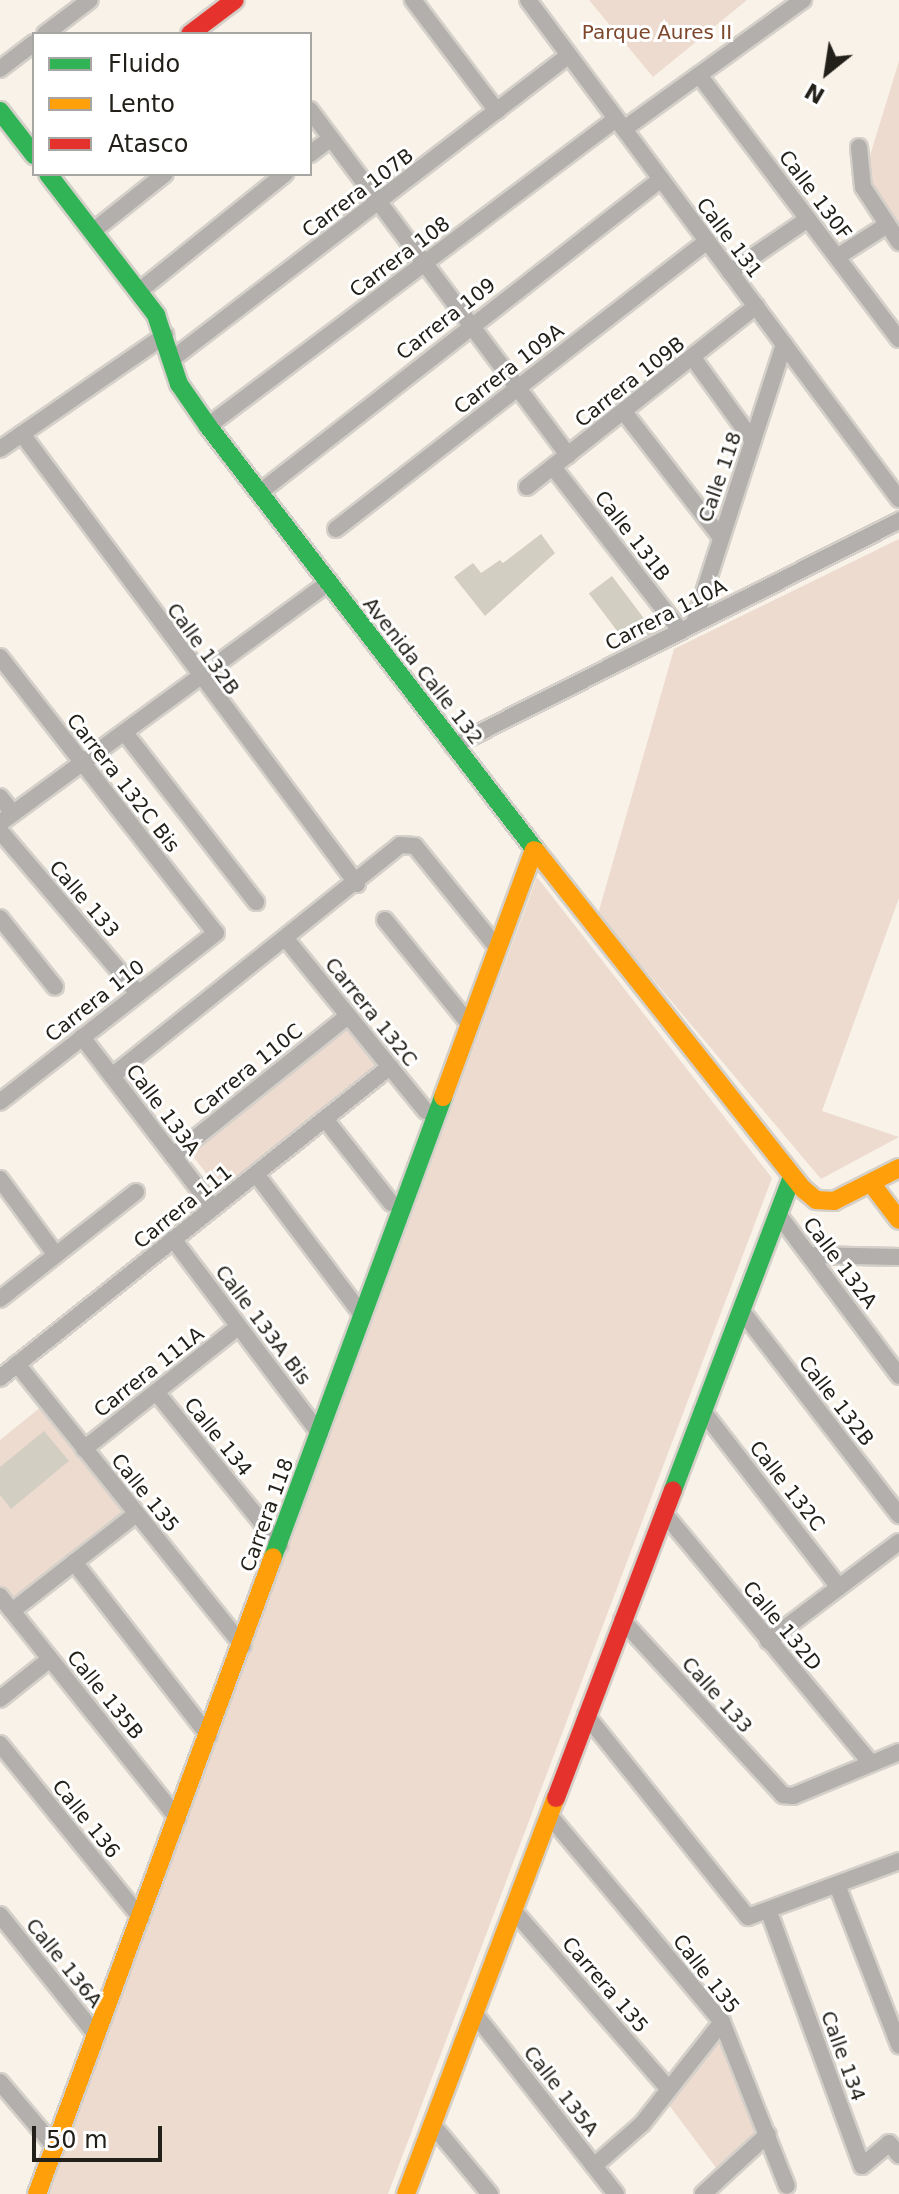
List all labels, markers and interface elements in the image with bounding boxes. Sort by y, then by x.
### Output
park label: Parque Aures II [582,20,732,44]
legend [32,32,312,176]
north arrow [787,32,867,112]
text: Fluido [108,50,180,78]
text: N [801,78,829,109]
text: Lento [108,90,175,118]
text: Atasco [108,130,189,158]
street label: Carrera 107B [298,143,418,243]
street label: Calle 130F [774,146,856,244]
street label: Calle 131 [691,193,767,283]
street label: Carrera 108 [345,212,455,302]
street label: Carrera 109 [392,273,500,365]
street label: Carrera 109A [449,319,569,419]
street label: Carrera 109B [570,332,690,432]
street label: Calle 118 [693,429,747,525]
street label: Calle 131B [589,486,675,586]
street label: Carrera 110A [601,574,731,656]
street label: Avenida Calle 132 [358,593,488,749]
street label: Calle 132B [162,598,244,700]
street label: Carrera 132C Bis [61,709,185,857]
street label: Calle 133 [44,856,124,942]
street label: Carrera 132C [320,953,422,1071]
street label: Carrera 110 [41,955,149,1047]
street label: Carrera 110C [189,1019,307,1121]
street label: Calle 133A [121,1060,205,1160]
street label: Carrera 111 [129,1160,237,1254]
street label: Calle 132A [798,1213,882,1313]
street label: Calle 133A Bis [210,1260,316,1390]
street label: Carrera 111A [89,1322,209,1422]
street label: Calle 132B [793,1351,879,1451]
street label: Calle 134 [179,1393,257,1481]
street label: Calle 132C [744,1436,830,1536]
street label: Calle 135 [106,1449,184,1537]
street label: Carrera 118 [235,1455,299,1575]
street label: Calle 132D [738,1576,826,1676]
street label: Calle 135B [62,1646,148,1744]
street label: Calle 133 [677,1652,757,1738]
street label: Calle 136 [47,1775,125,1863]
street label: Calle 136A [21,1914,107,2012]
street label: Calle 135 [668,1930,744,2018]
street label: Carrera 135 [557,1932,653,2038]
street label: Calle 134 [816,2008,870,2104]
street label: Calle 135A [518,2041,604,2141]
scale bar [36,2110,166,2160]
text: 50 m [46,2126,108,2154]

